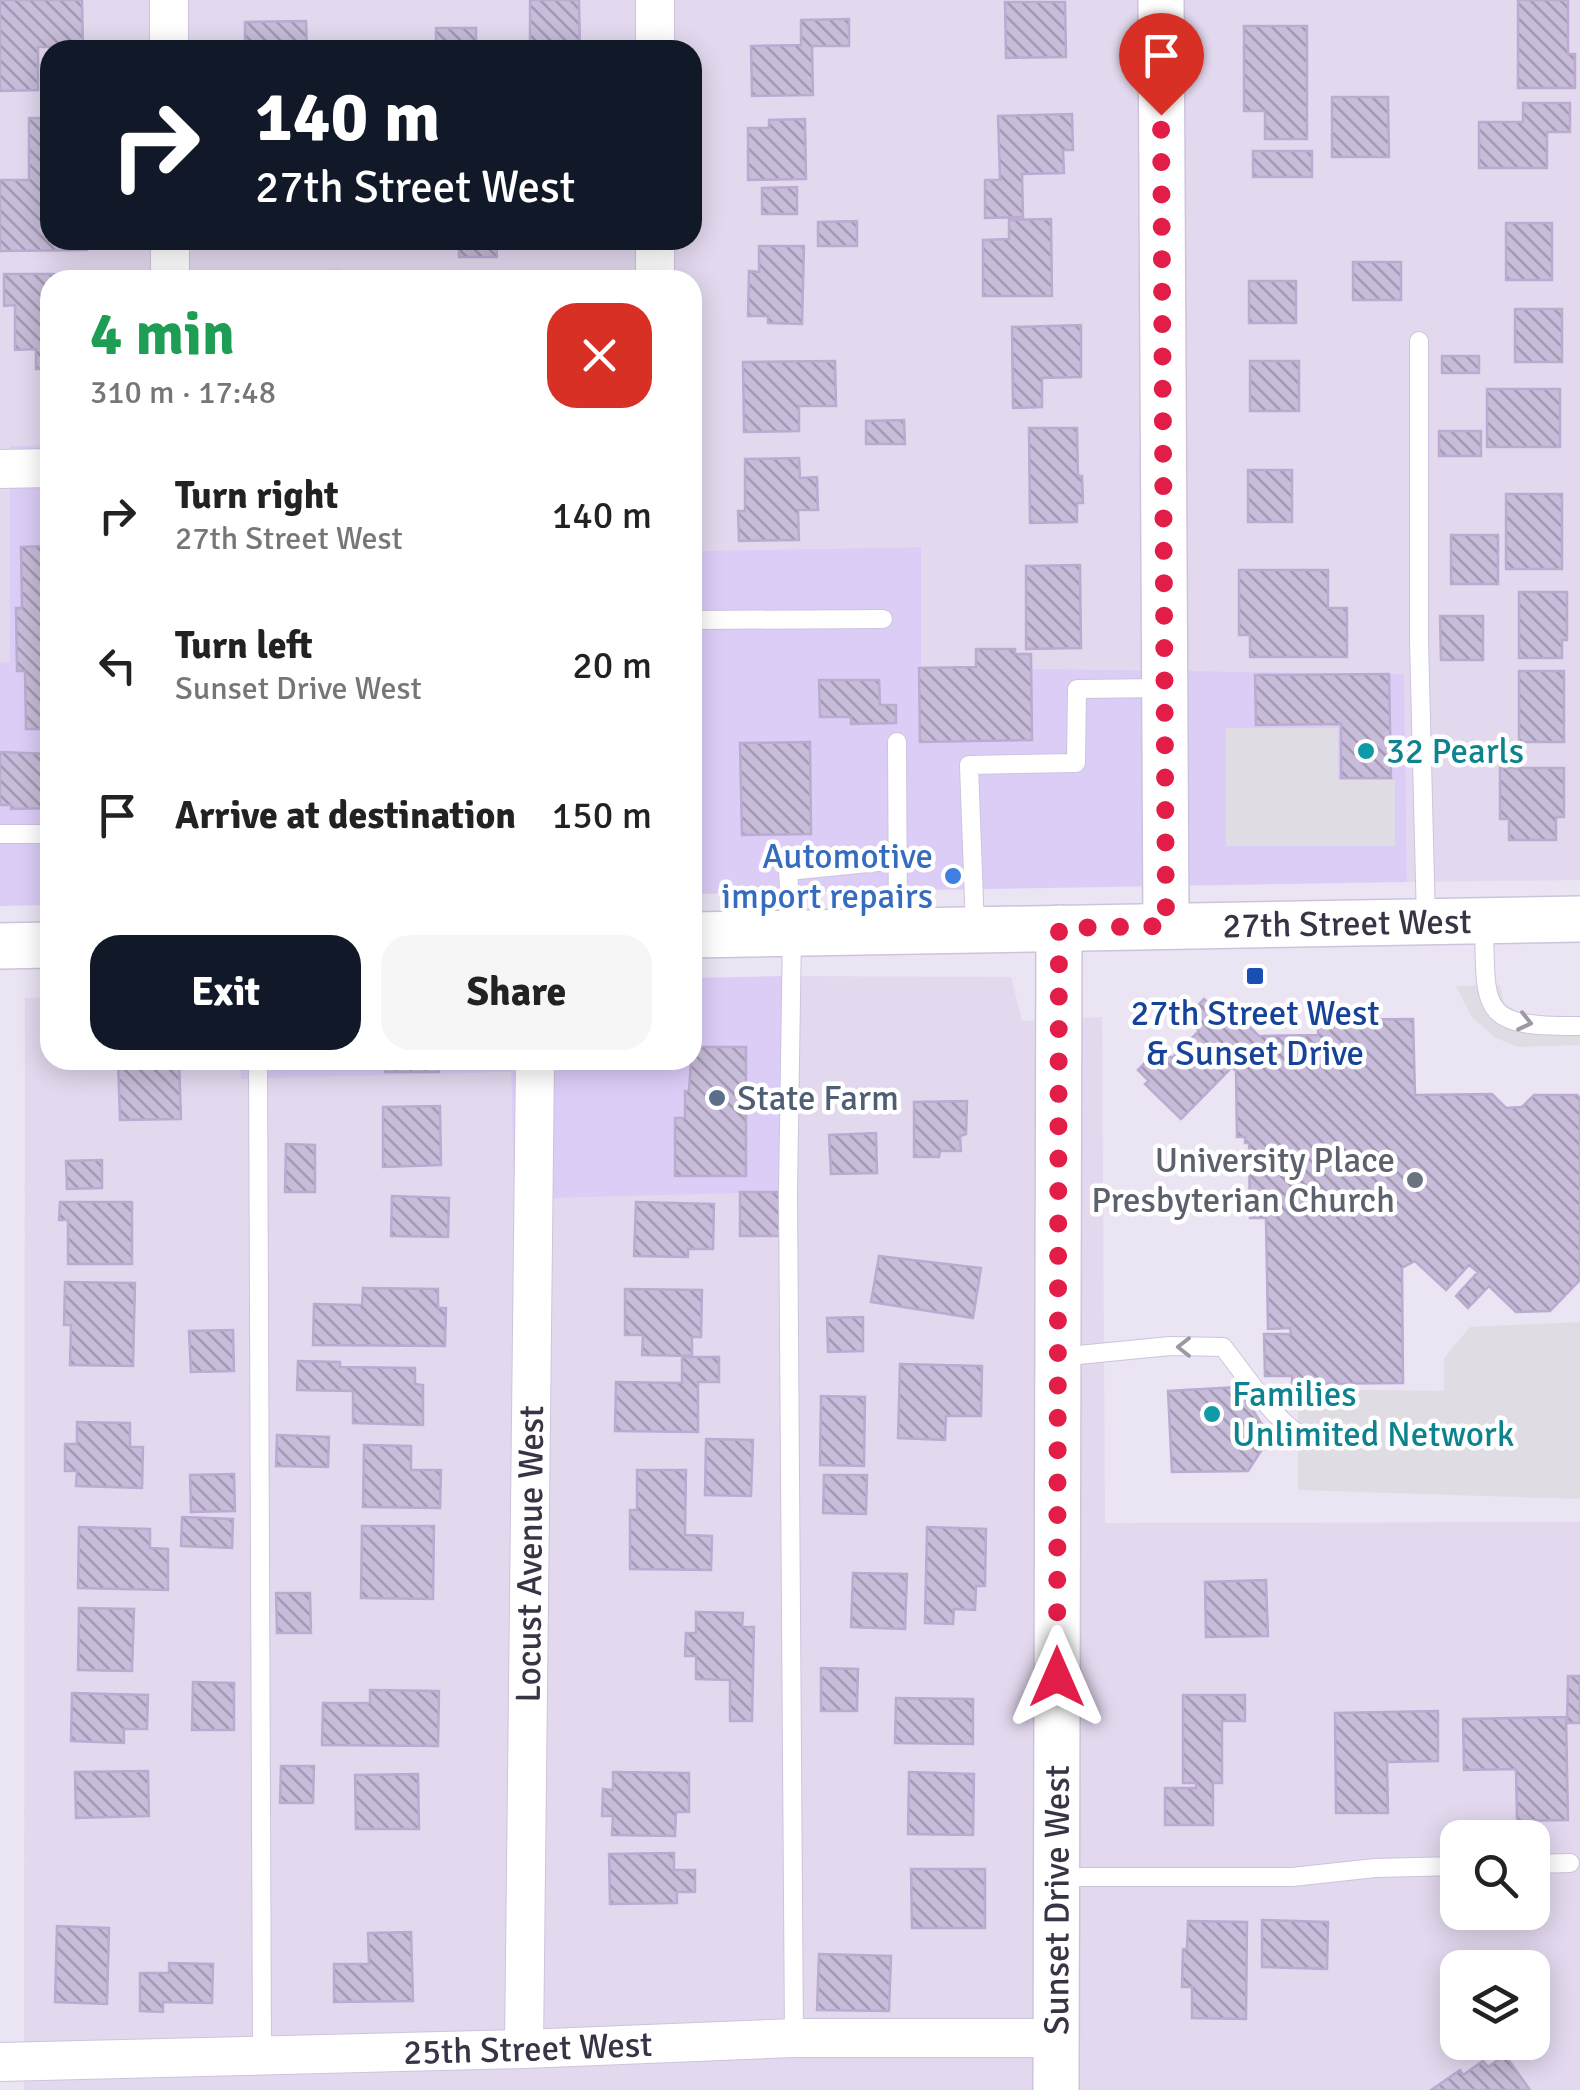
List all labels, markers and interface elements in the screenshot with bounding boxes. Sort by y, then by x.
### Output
pin [1119,13,1204,116]
icon: arrive [1134,28,1189,83]
text: 140 m [255,74,440,160]
icon: right [90,80,220,210]
text: 27th Street West [255,160,575,215]
text: 4 min [90,298,235,372]
button: close [547,303,652,408]
text: 310 m · 17:48 [90,373,276,412]
text: Turn right [175,472,339,519]
icon: right [90,488,145,543]
text: 140 m [552,492,652,539]
text: 27th Street West [175,519,403,558]
text: Turn left [175,622,313,669]
icon: left [90,638,145,693]
text: 20 m [572,642,652,689]
text: Sunset Drive West [175,669,422,708]
place label: 32 Pearls [1386,730,1524,773]
marker: 32 Pearls [1355,740,1377,762]
icon: arrive [90,788,145,843]
text: Arrive at destination [175,792,516,839]
text: 150 m [552,792,652,839]
place label: Automotive import repairs [722,835,933,918]
marker: Automotive import repairs [942,865,964,887]
street label: 27th Street West [1222,900,1472,947]
button: Exit [90,935,361,1050]
button: Share [381,935,652,1050]
marker: 27th Street West & Sunset Drive [1244,965,1266,987]
place label: 27th Street West & Sunset Drive [1130,992,1380,1075]
one-way arrow [1516,1011,1533,1032]
place label: State Farm [737,1077,899,1120]
marker: State Farm [706,1087,728,1109]
place label: University Place Presbyterian Church [1091,1139,1395,1222]
marker: University Place Presbyterian Church [1404,1169,1426,1191]
one-way arrow [1175,1336,1190,1358]
place label: Families Unlimited Network [1232,1373,1514,1456]
marker: Families Unlimited Network [1201,1403,1223,1425]
street label: Locust Avenue West [507,1405,553,1703]
position arrow [1005,1625,1109,1729]
street label: Sunset Drive West [1035,1765,1079,2035]
map controls [1440,1820,1550,2060]
button: search [1440,1820,1550,1930]
button: layers [1440,1950,1550,2060]
street label: 25th Street West [403,2023,653,2074]

